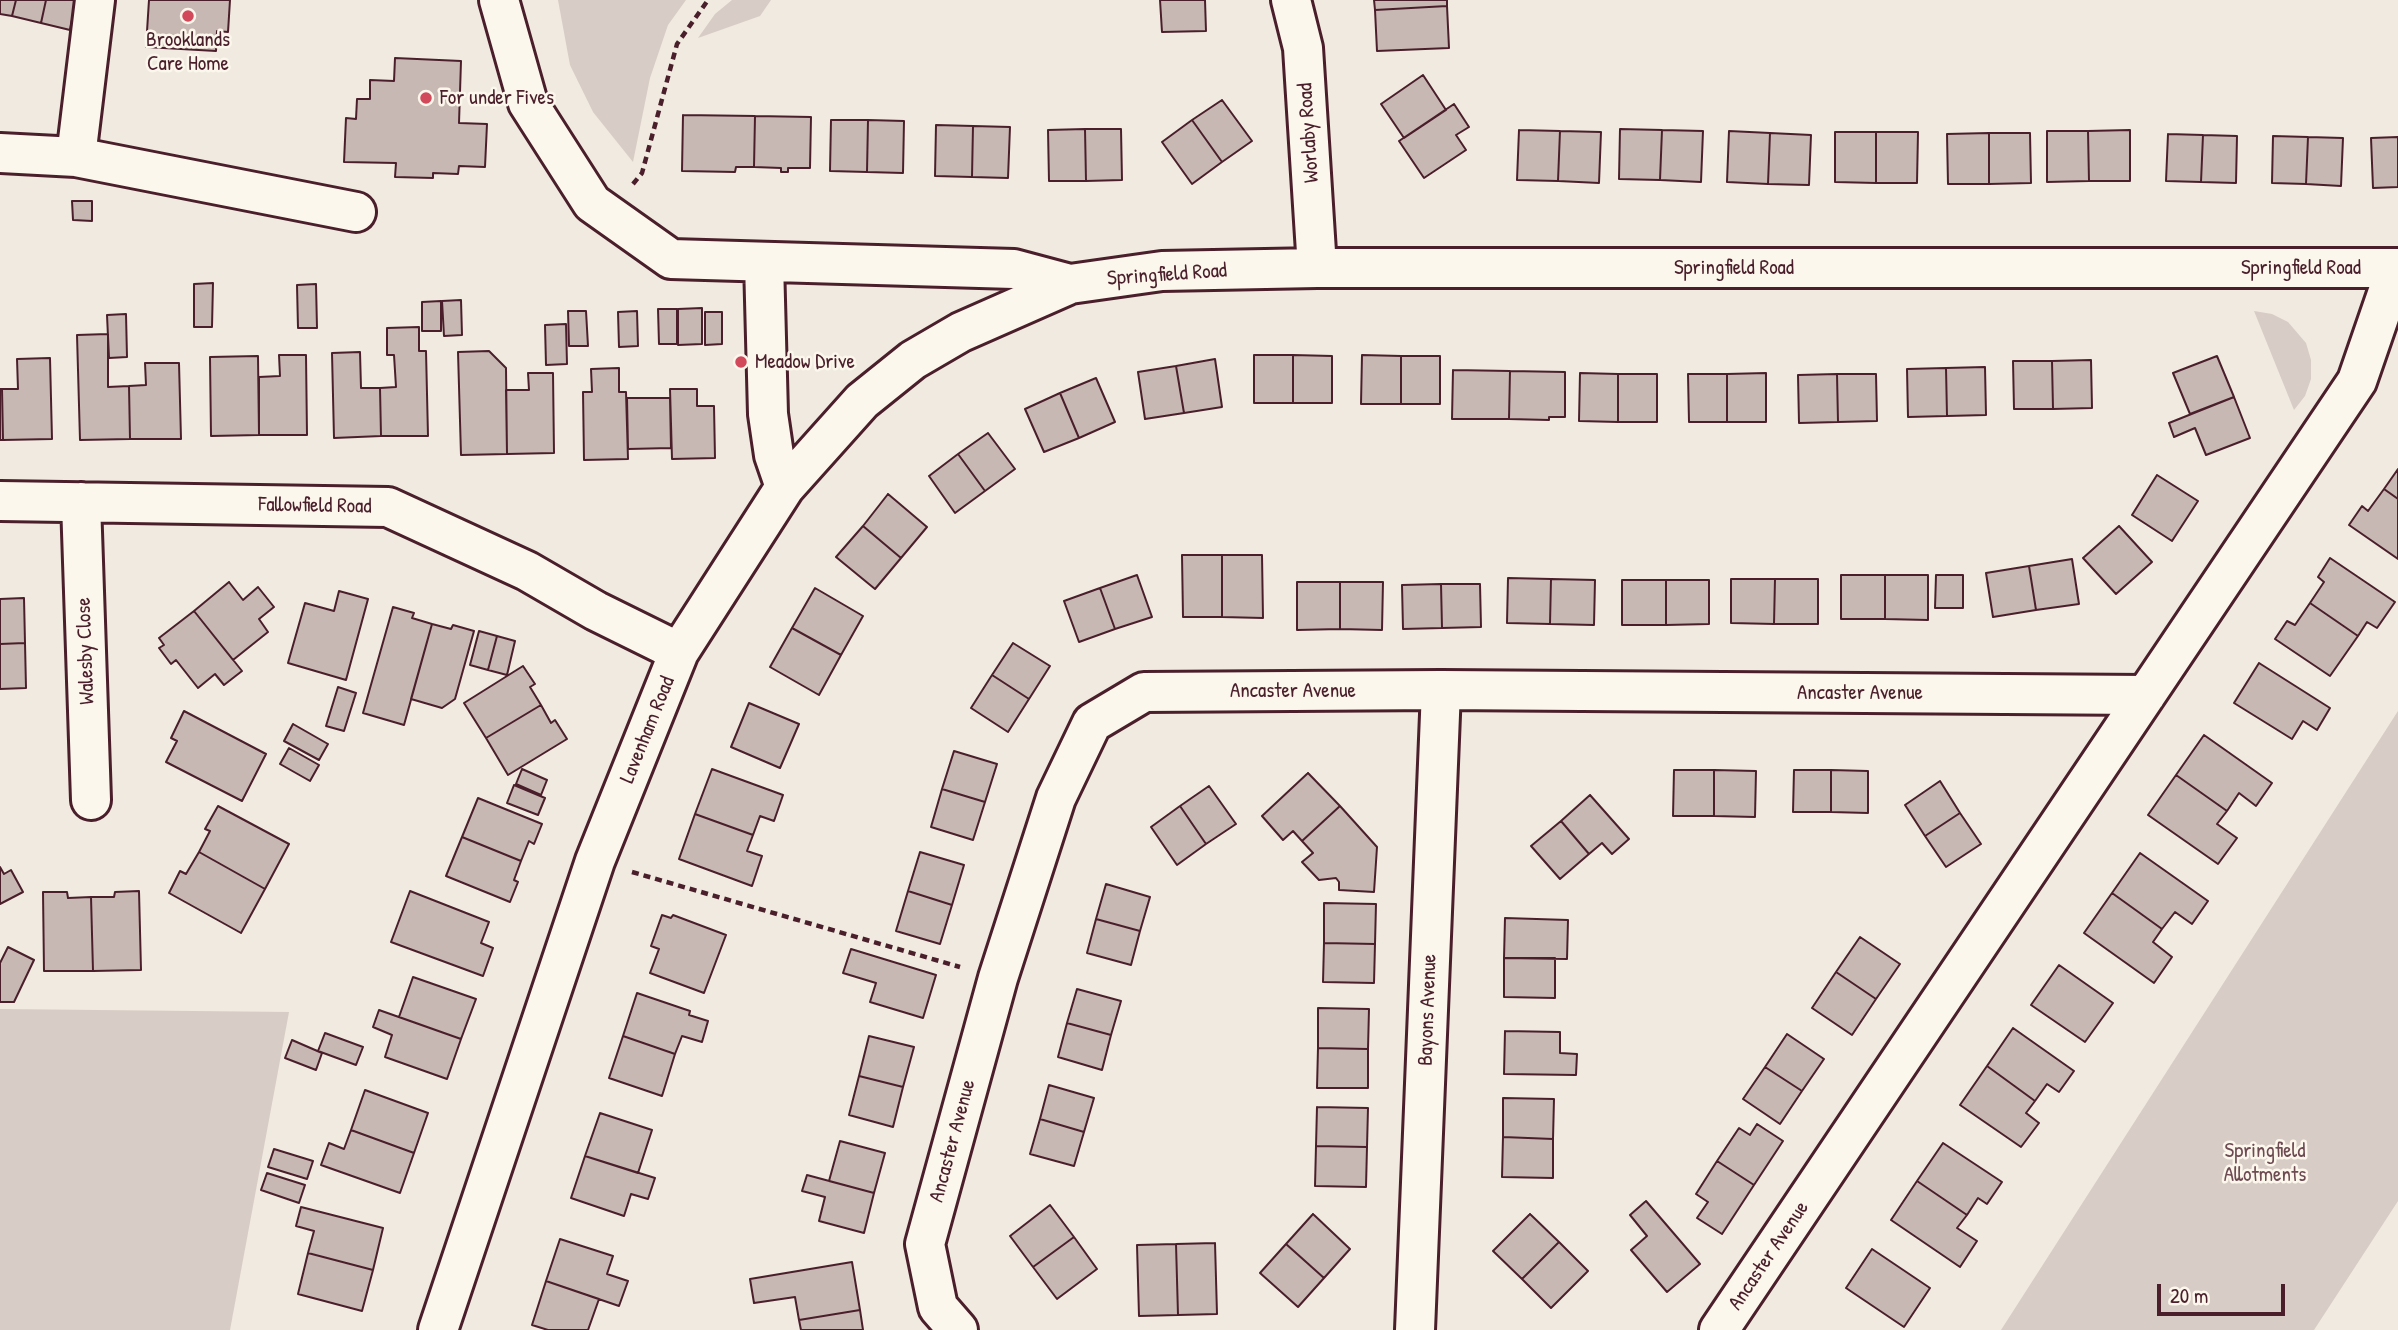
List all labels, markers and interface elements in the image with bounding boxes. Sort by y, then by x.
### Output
marker: Brooklands Care Home [180,8,196,24]
place label: Brooklands Care Home [146,27,230,77]
street label: Worlaby Road [1293,82,1325,184]
place label: For under Fives [440,85,554,111]
marker: For under Fives [418,90,434,106]
street label: Springfield Road [1674,255,1794,281]
street label: Springfield Road [2241,255,2361,281]
street label: Springfield Road [1106,258,1228,292]
place label: Meadow Drive [755,349,855,375]
marker: Meadow Drive [733,354,749,370]
street label: Fallowfield Road [258,492,372,520]
street label: Walesby Close [72,597,100,705]
street label: Lavenham Road [615,673,681,787]
street label: Ancaster Avenue [1230,678,1356,704]
street label: Ancaster Avenue [1797,680,1923,706]
street label: Bayons Avenue [1413,954,1443,1066]
street label: Ancaster Avenue [925,1077,981,1205]
park label: Springfield Allotments [2224,1138,2306,1188]
street label: Ancaster Avenue [1723,1197,1815,1315]
scale bar [2160,1270,2288,1314]
text: 20 m [2170,1281,2208,1310]

